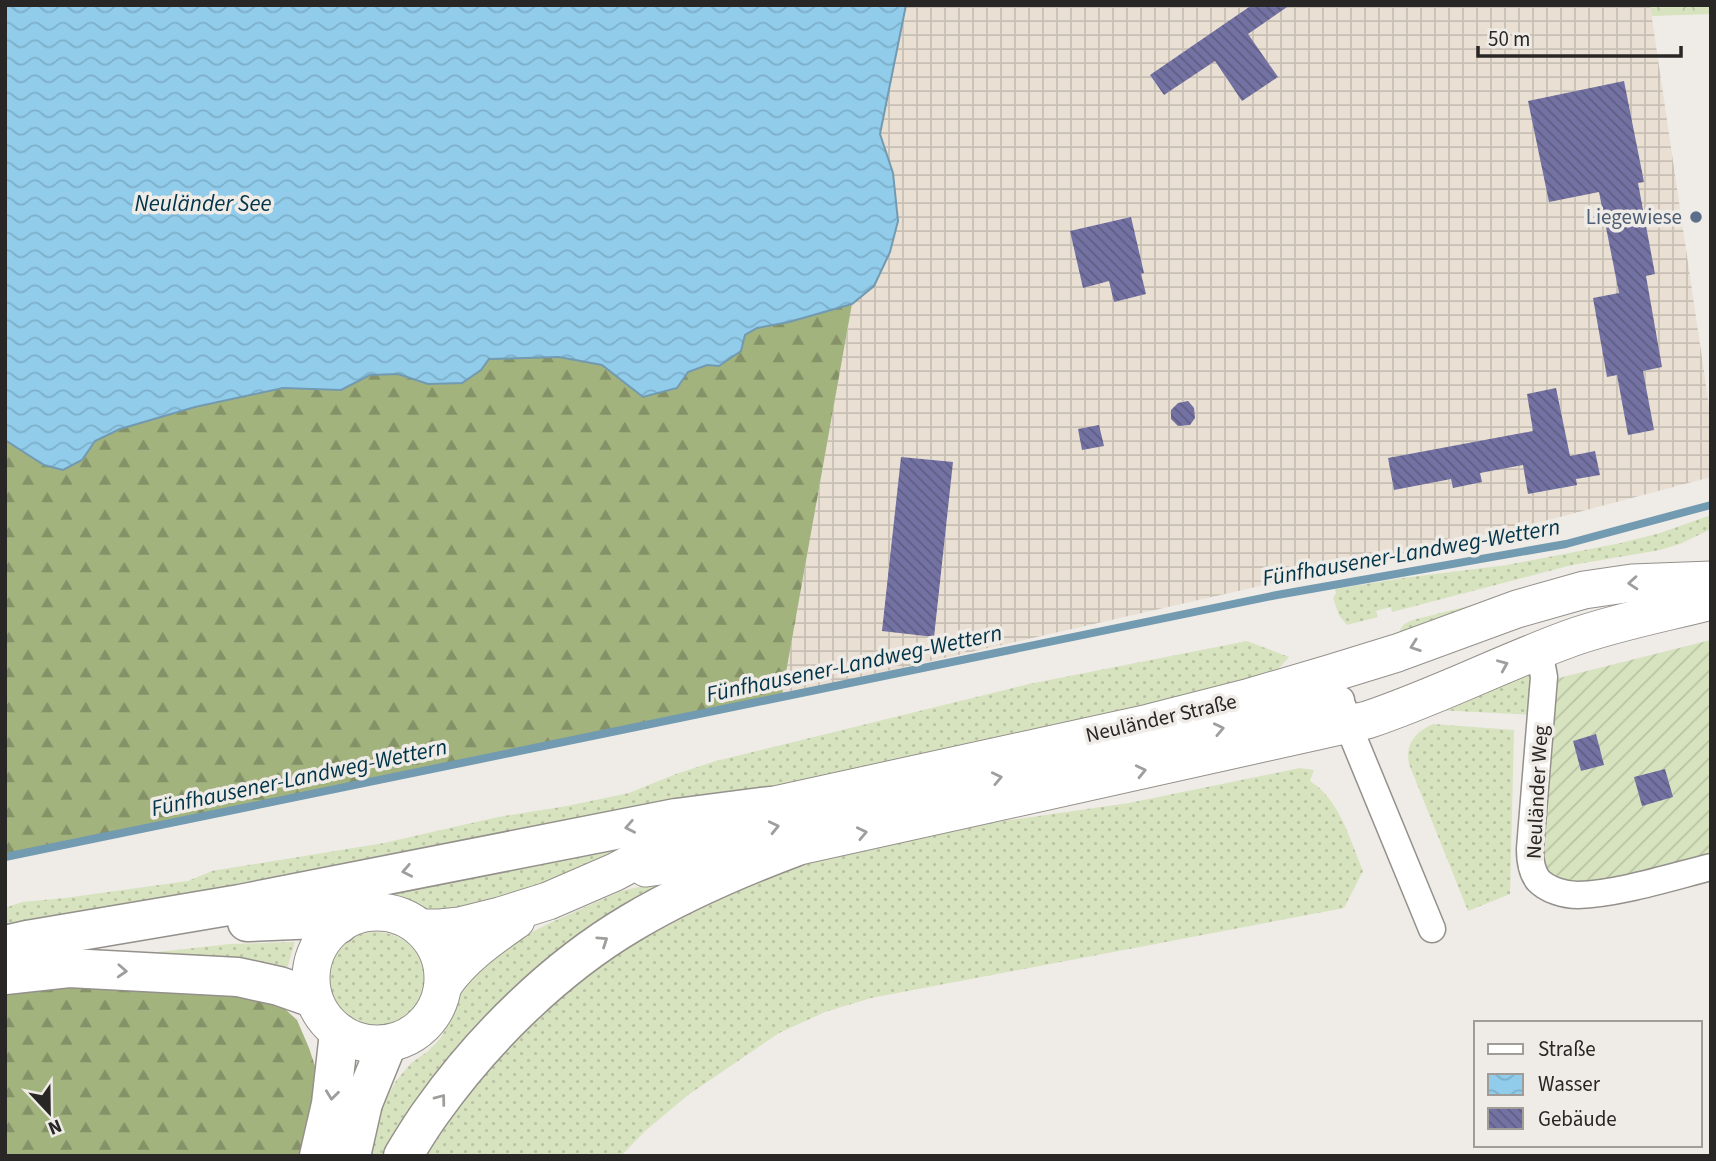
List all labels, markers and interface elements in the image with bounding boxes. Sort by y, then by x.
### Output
scale bar [1478,14,1681,58]
text: 50 m [1488,24,1530,54]
water label: Neuländer See [135,187,271,220]
place label: Liegewiese [1586,202,1682,232]
marker: Liegewiese [1688,209,1704,225]
water label: Fünfhausener-Landweg-Wettern [1260,510,1563,595]
one-way arrow [1627,576,1638,591]
water label: Fünfhausener-Landweg-Wettern [703,616,1005,711]
one-way arrow [1409,638,1421,652]
one-way arrow [1496,660,1508,674]
street label: Neuländer Straße [1083,686,1239,750]
one-way arrow [1213,723,1225,737]
street label: Neuländer Weg [1519,724,1555,860]
water label: Fünfhausener-Landweg-Wettern [148,730,450,825]
one-way arrow [1135,765,1147,779]
one-way arrow [991,771,1003,786]
one-way arrow [624,819,636,834]
one-way arrow [768,821,780,835]
one-way arrow [856,826,868,841]
one-way arrow [401,863,413,878]
one-way arrow [595,937,608,949]
one-way arrow [117,963,128,978]
legend [1474,1021,1702,1147]
text: Straße [1538,1034,1596,1064]
text: Wasser [1538,1069,1601,1099]
north arrow [14,1077,84,1147]
one-way arrow [325,1089,340,1101]
one-way arrow [432,1095,445,1107]
text: Gebäude [1538,1104,1617,1134]
text: N [44,1111,66,1141]

